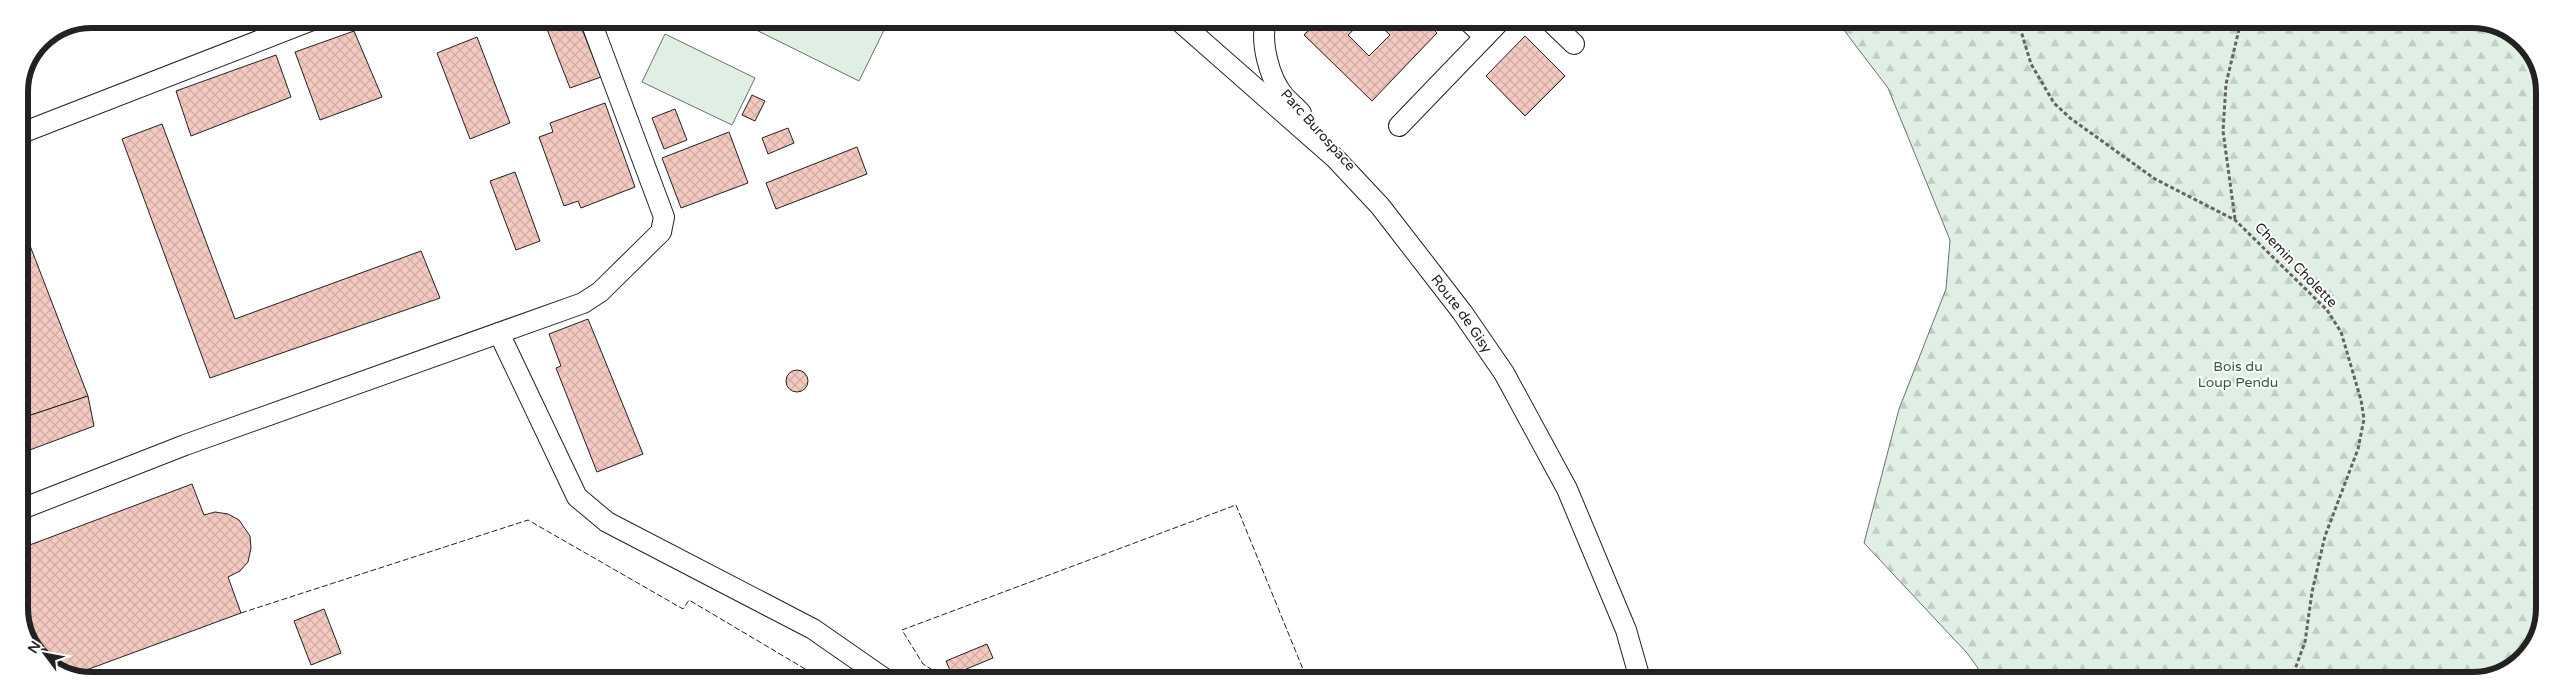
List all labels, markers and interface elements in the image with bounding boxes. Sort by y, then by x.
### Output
street label: Parc Burospace [1277,86,1359,174]
street label: Chemin Cholette [2251,219,2341,311]
street label: Route de Gisy [1428,271,1496,356]
park label: Bois du Loup Pendu [2198,358,2278,391]
north arrow [20,629,70,679]
text: N [24,638,45,657]

